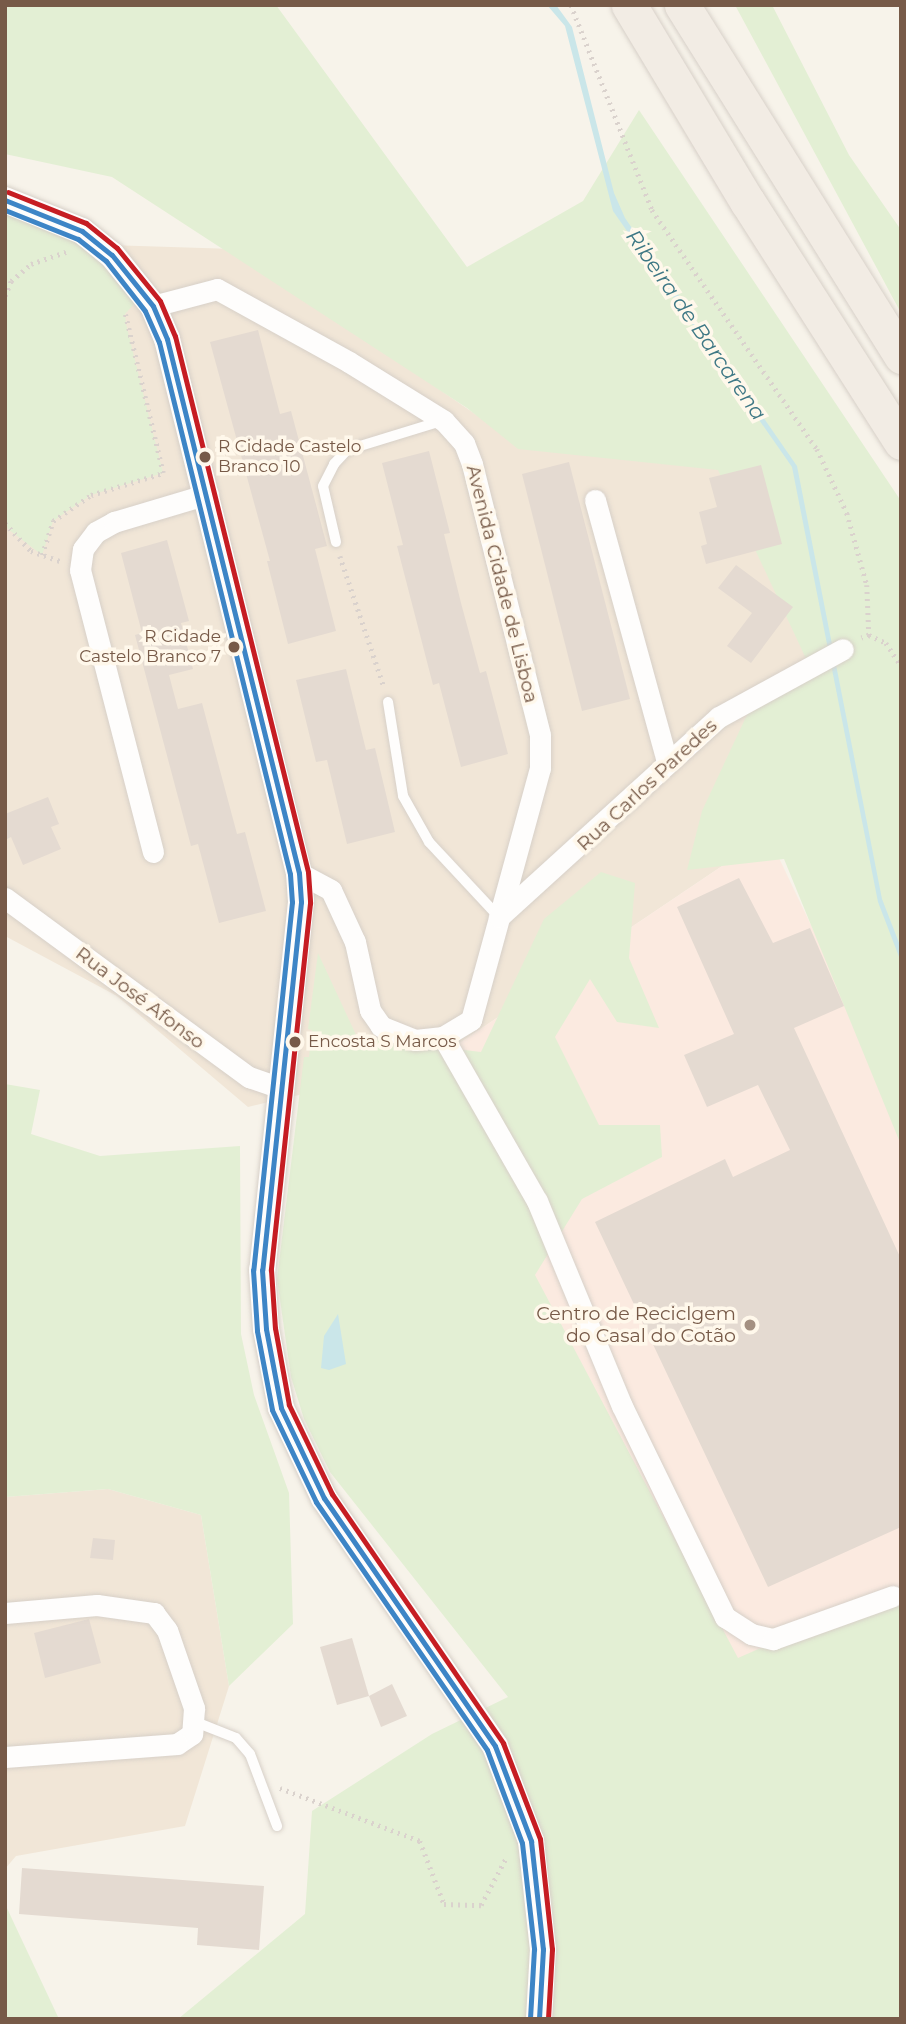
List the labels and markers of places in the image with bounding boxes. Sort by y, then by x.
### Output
place label: R Cidade Castelo Branco 10 [218,437,362,477]
marker: R Cidade Castelo Branco 10 [198,450,212,464]
place label: R Cidade Castelo Branco 7 [79,627,221,667]
marker: R Cidade Castelo Branco 7 [227,640,241,654]
place label: Encosta S Marcos [308,1032,456,1052]
marker: Encosta S Marcos [288,1035,302,1049]
place label: Centro de Reciclgem do Casal do Cotão [536,1303,736,1347]
marker: Centro de Reciclgem do Casal do Cotão [742,1317,758,1333]

